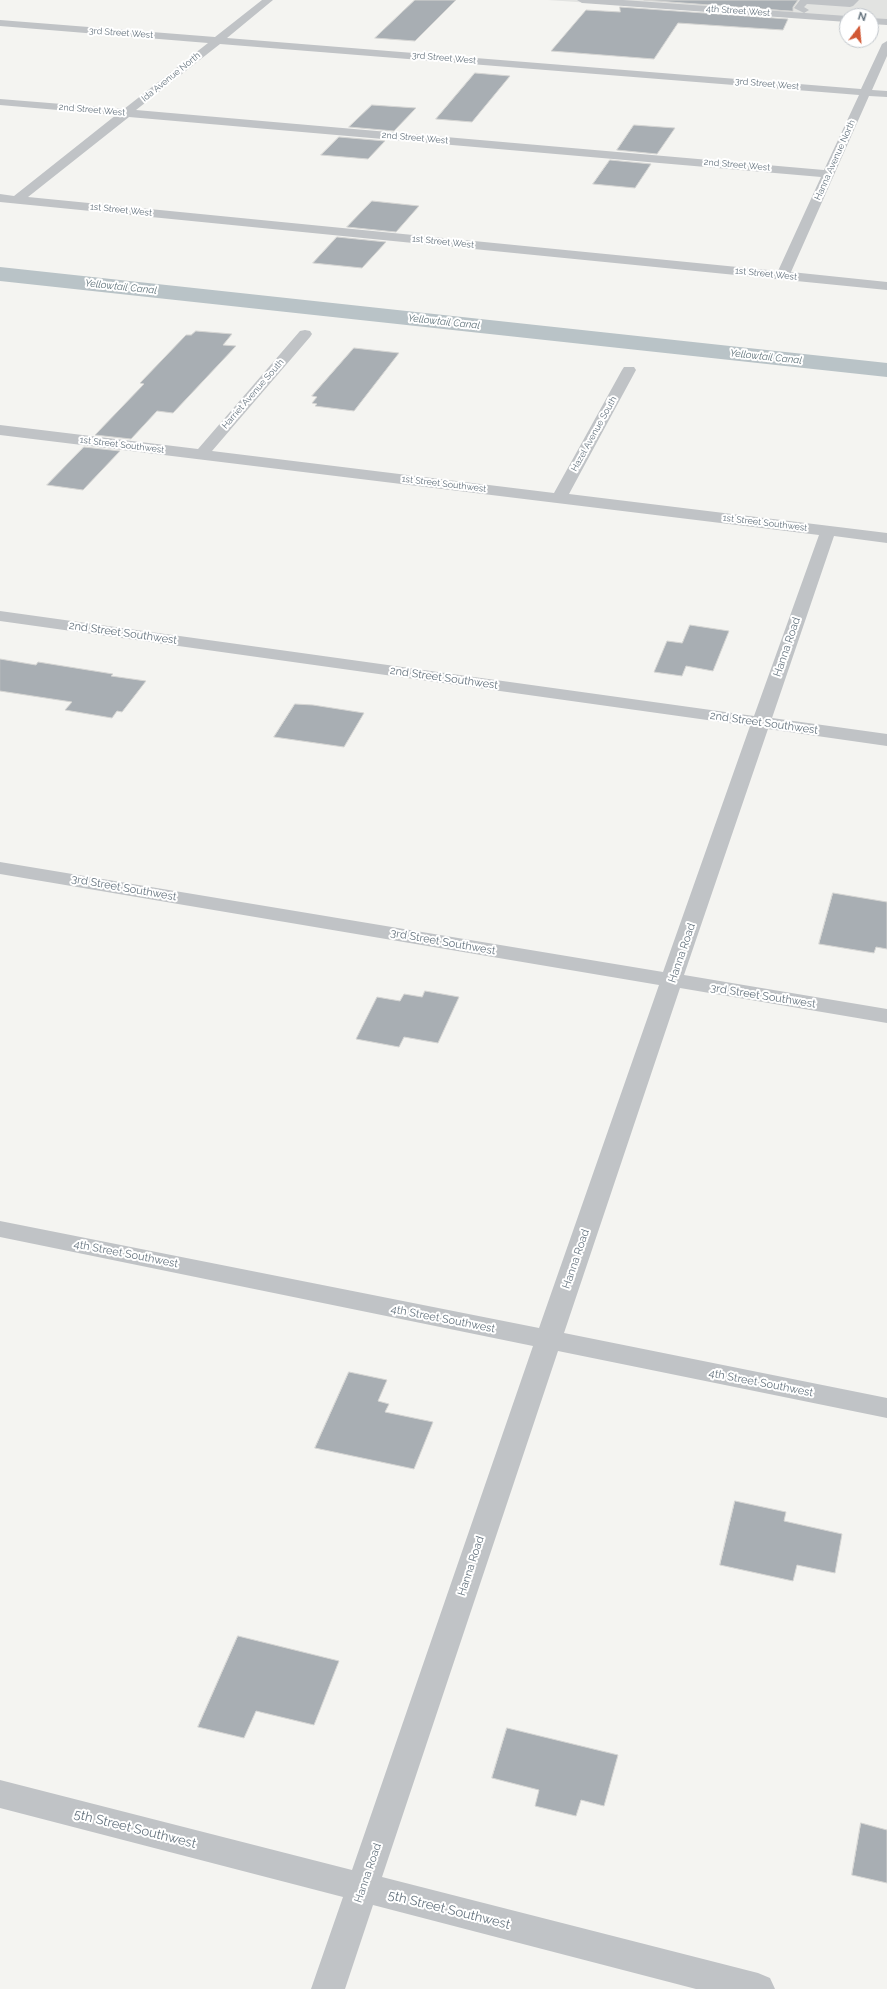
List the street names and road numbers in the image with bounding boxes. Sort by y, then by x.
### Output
street label: 4th Street West [706,3,770,19]
street label: 3rd Street West [88,25,154,41]
street label: Ida Avenue North [139,50,203,104]
street label: 3rd Street West [411,50,477,66]
street label: 3rd Street West [734,76,800,92]
street label: 2nd Street West [58,102,126,118]
street label: Hanna Avenue North [812,118,858,202]
street label: 2nd Street West [381,130,449,146]
street label: 2nd Street West [703,157,771,173]
street label: 1st Street West [89,201,153,219]
street label: 1st Street West [411,233,475,251]
street label: 1st Street West [734,265,798,283]
street label: Harriet Avenue South [220,357,286,431]
street label: Hazel Avenue South [569,395,619,473]
street label: 1st Street Southwest [79,434,165,456]
street label: 1st Street Southwest [401,473,487,495]
street label: 1st Street Southwest [722,512,808,534]
street label: Hanna Road [771,616,803,678]
street label: 2nd Street Southwest [68,619,178,647]
street label: 2nd Street Southwest [389,664,499,692]
street label: 2nd Street Southwest [709,709,819,737]
street label: 3rd Street Southwest [70,872,178,904]
street label: Hanna Road [666,922,698,984]
street label: 3rd Street Southwest [389,926,497,958]
street label: 3rd Street Southwest [709,981,817,1011]
street label: Hanna Road [560,1228,592,1290]
street label: 4th Street Southwest [73,1237,179,1271]
street label: 4th Street Southwest [390,1302,496,1336]
street label: 4th Street Southwest [708,1366,814,1400]
street label: Hanna Road [455,1534,487,1598]
street label: 5th Street Southwest [72,1806,198,1852]
street label: Hanna Road [352,1842,384,1904]
street label: 5th Street Southwest [386,1887,512,1933]

